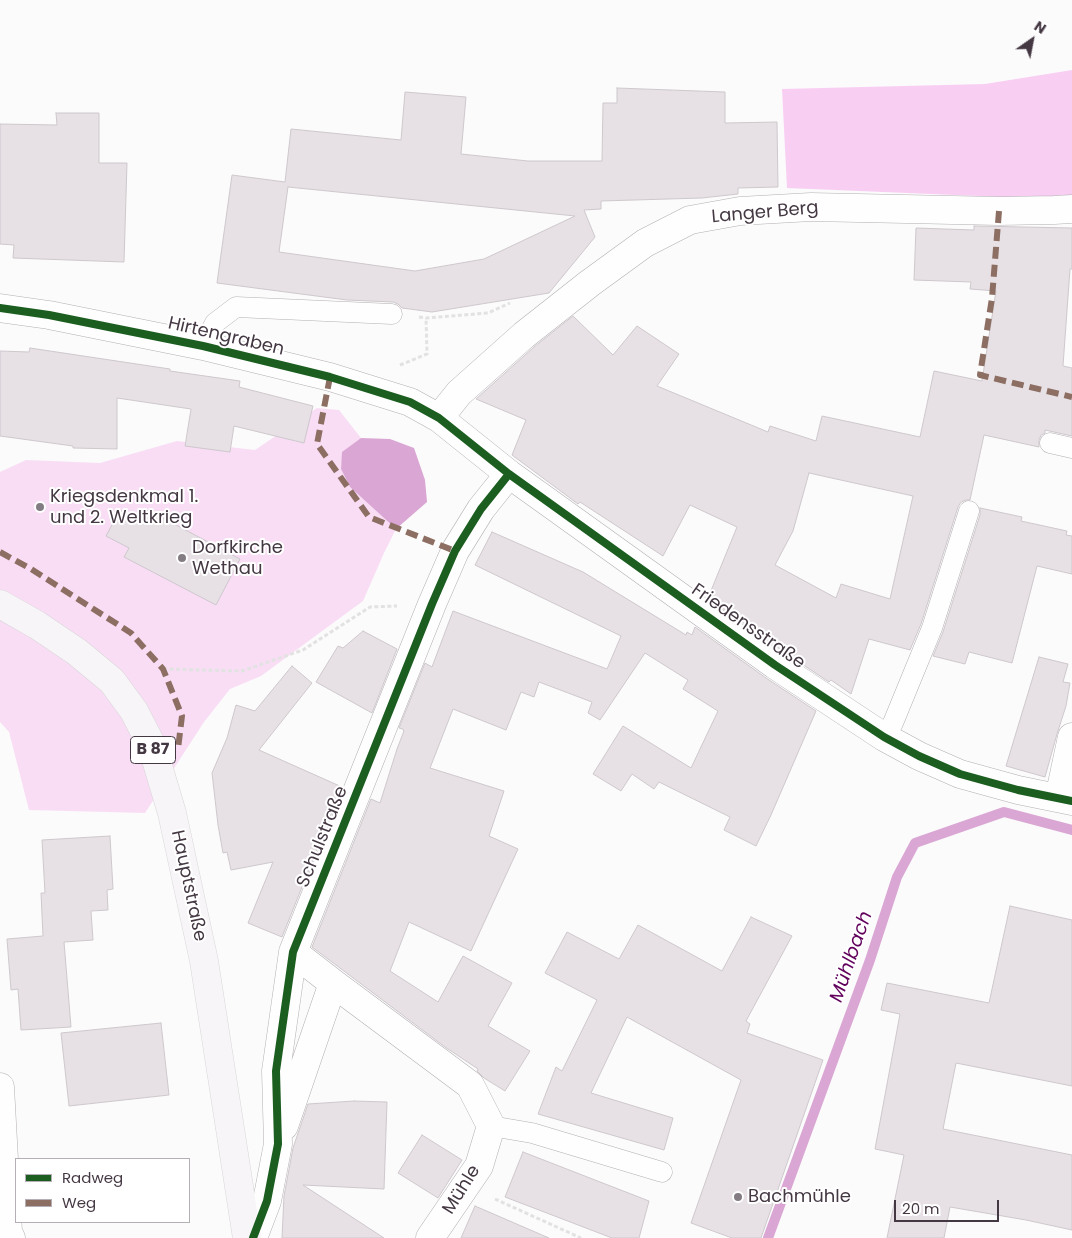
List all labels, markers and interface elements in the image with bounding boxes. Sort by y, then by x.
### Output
north arrow [1007,15,1057,65]
text: N [1030,16,1050,39]
street label: Langer Berg [711,198,819,228]
street label: Hirtengraben [166,313,286,361]
place label: Kriegsdenkmal 1. und 2. Weltkrieg [50,486,198,528]
marker: Kriegsdenkmal 1. und 2. Weltkrieg [34,501,46,513]
place label: Dorfkirche Wethau [192,537,283,580]
marker: Dorfkirche Wethau [176,552,188,564]
street label: Friedensstraße [687,580,809,674]
road number: B 87 [130,736,176,764]
street label: Schulstraße [293,783,353,891]
street label: Hauptstraße [166,828,210,944]
water label: Mühlbach [826,909,878,1005]
legend [15,1158,190,1223]
street label: Mühle [438,1161,486,1219]
text: Radweg [62,1167,123,1188]
place label: Bachmühle [748,1186,851,1208]
scale bar [897,1190,1002,1222]
marker: Bachmühle [732,1191,744,1203]
text: Weg [62,1192,96,1213]
text: 20 m [902,1198,940,1219]

